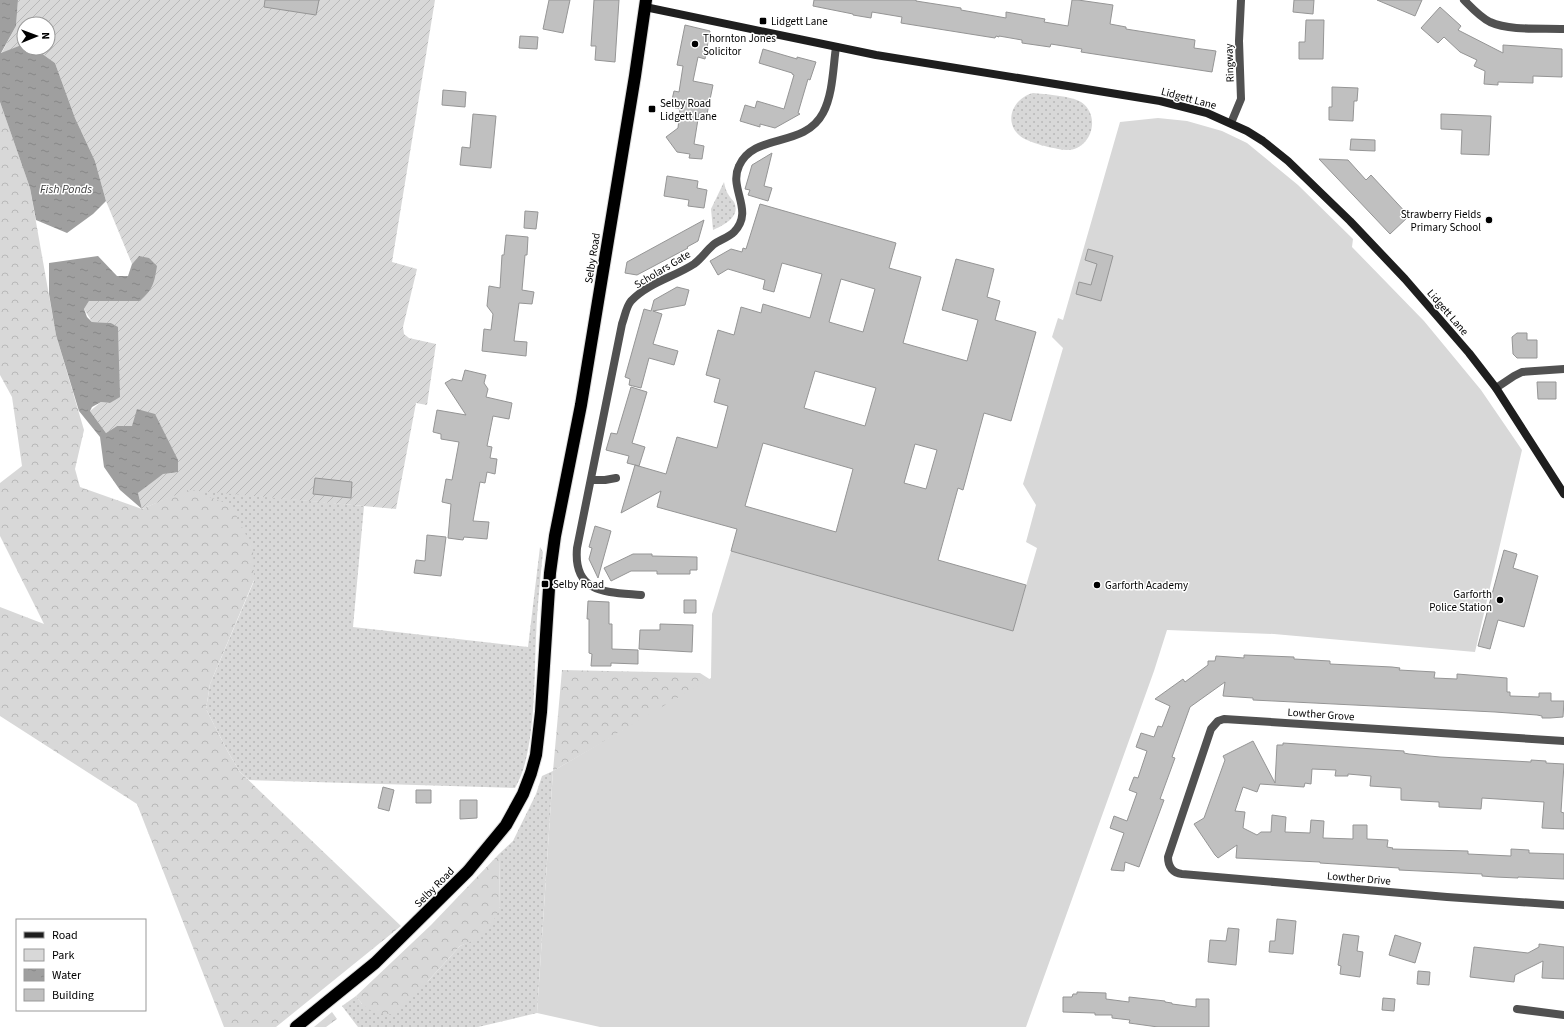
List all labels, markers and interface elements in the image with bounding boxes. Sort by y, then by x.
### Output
place label: Lidgett Lane [771,14,828,29]
north arrow [16,16,56,56]
marker: Lidgett Lane [758,16,768,26]
place label: Thornton Jones Solicitor [703,31,776,59]
text: N [38,32,53,40]
marker: Thornton Jones Solicitor [690,39,700,49]
street label: Ringway [1221,43,1238,83]
street label: Lidgett Lane [1160,84,1219,113]
place label: Selby Road Lidgett Lane [660,96,717,124]
marker: Selby Road Lidgett Lane [647,104,657,114]
water label: Fish Ponds [40,181,92,198]
place label: Strawberry Fields Primary School [1401,207,1481,235]
marker: Strawberry Fields Primary School [1484,215,1494,225]
street label: Selby Road [581,232,604,284]
street label: Scholars Gate [631,247,694,292]
street label: Lidgett Lane [1423,286,1472,339]
place label: Selby Road [553,577,604,592]
place label: Garforth Academy [1105,578,1188,593]
marker: Selby Road [540,579,550,589]
marker: Garforth Academy [1092,580,1102,590]
place label: Garforth Police Station [1429,587,1492,615]
marker: Garforth Police Station [1495,595,1505,605]
street label: Lowther Grove [1287,705,1356,724]
street label: Selby Road [411,864,458,911]
street label: Lowther Drive [1326,868,1392,889]
legend [16,919,146,1011]
text: Road [52,927,78,944]
text: Park [52,947,74,964]
text: Water [52,967,82,984]
text: Building [52,987,94,1004]

